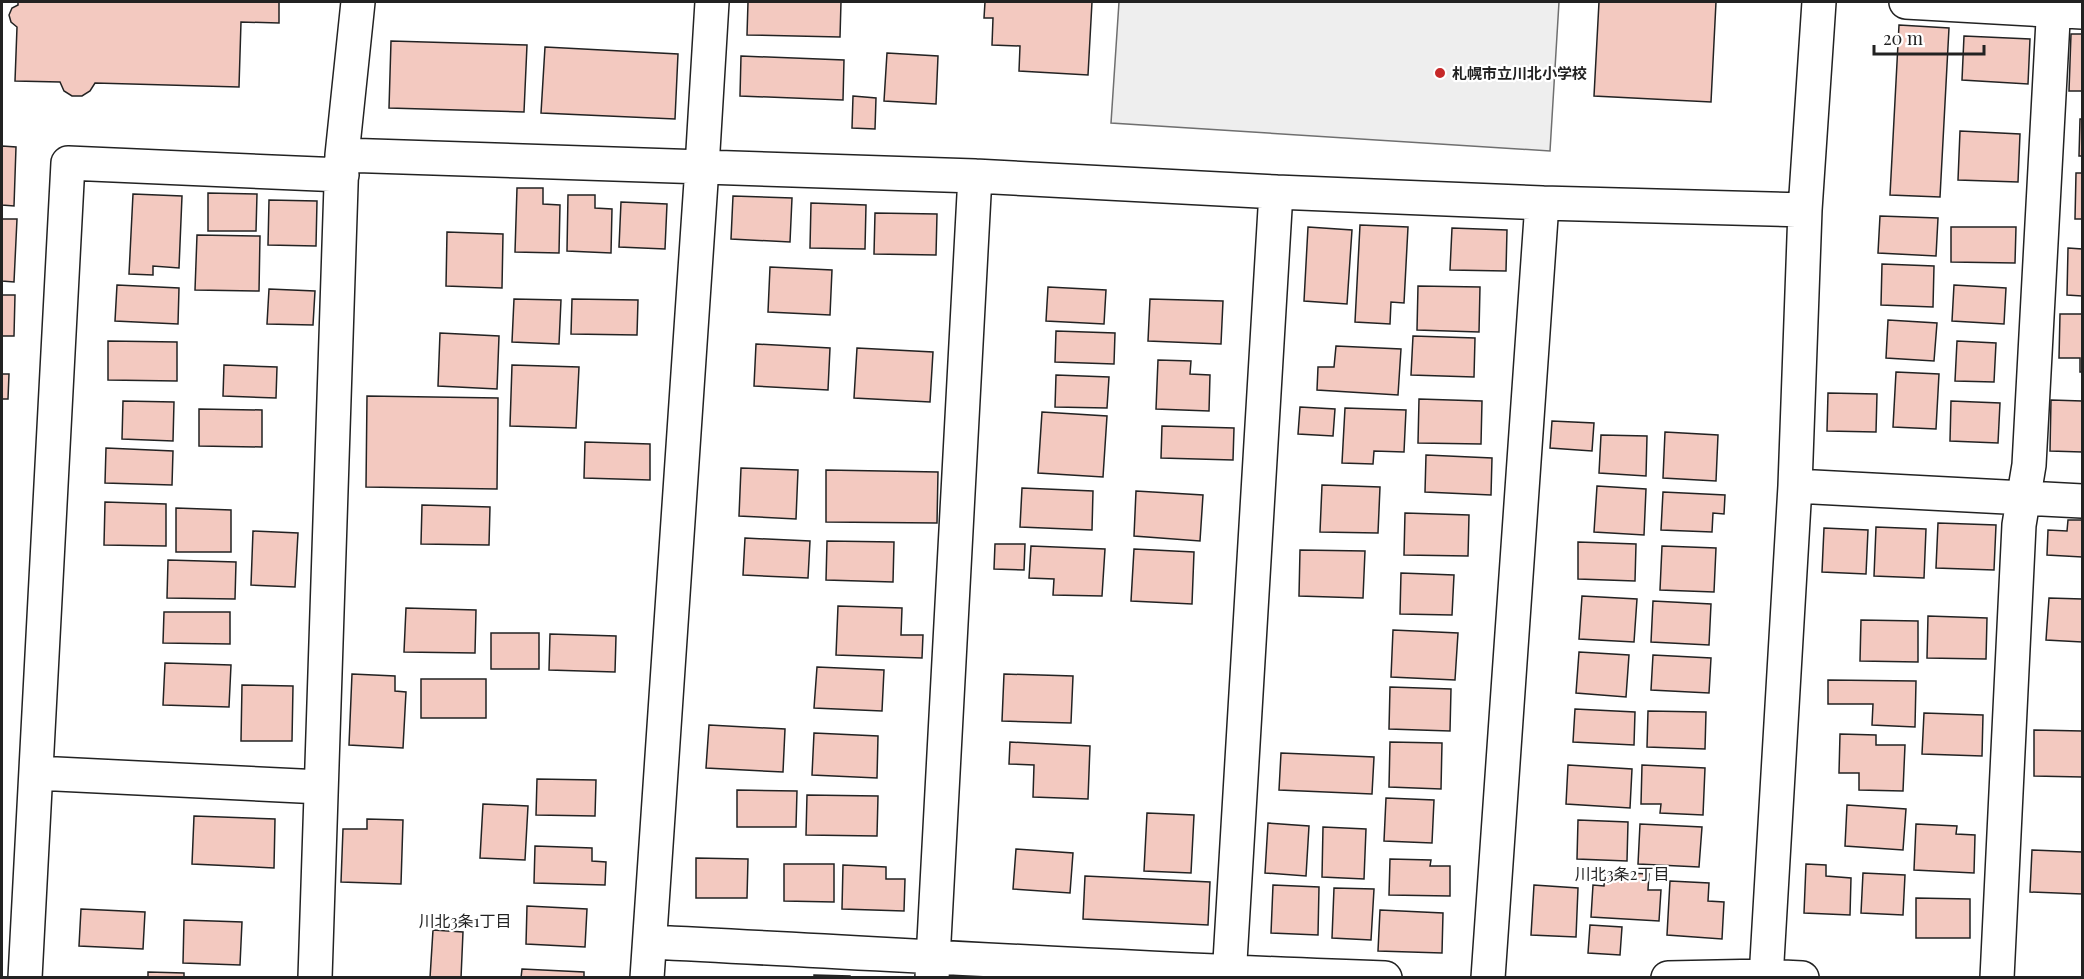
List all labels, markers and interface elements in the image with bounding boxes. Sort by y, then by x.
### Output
scale bar [1874,18,1984,56]
text: 20 m [1883,26,1923,50]
place label: 札幌市立川北小学校 [1452,63,1587,83]
marker: 札幌市立川北小学校 [1433,66,1447,80]
district label: 川北3条2丁目 [1575,863,1669,884]
district label: 川北3条1丁目 [418,910,512,931]

